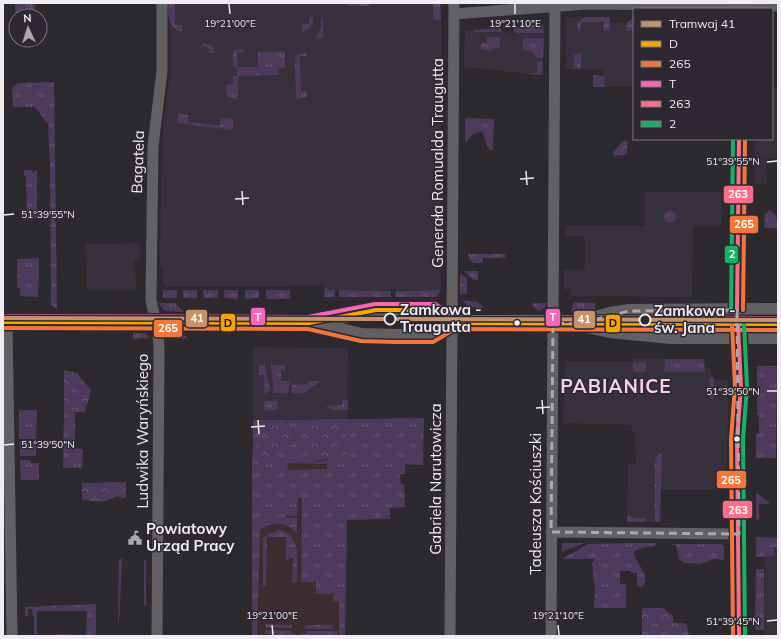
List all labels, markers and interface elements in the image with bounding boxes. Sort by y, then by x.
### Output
north arrow [8,8,48,48]
legend [633,8,773,140]
text: N [23,11,32,25]
text: Tramwaj 41 [669,16,735,31]
text: 19°21'00"E [204,17,256,30]
text: 19°21'10"E [489,17,541,30]
text: D [669,36,678,51]
text: 265 [669,56,691,71]
street label: Generała Romualda Traugutta [428,58,447,268]
text: T [669,76,677,91]
text: 263 [669,96,691,111]
text: 2 [669,116,676,131]
street label: Bagatela [127,130,148,194]
text: 51°39'55"N [706,155,760,168]
line badge: 263 [723,185,754,204]
text: 263 [728,187,748,201]
text: 51°39'55"N [21,208,75,221]
line badge: 265 [729,215,759,234]
text: 265 [734,217,754,231]
line badge: 2 [724,245,739,264]
text: 2 [729,247,736,261]
place label: Zamkowa - Traugutta [400,300,482,336]
place label: Zamkowa - św. Jana [654,301,736,337]
line badge: T [250,307,266,326]
line badge: T [545,308,561,327]
line badge: 41 [185,309,208,328]
text: T [255,310,262,324]
text: T [550,310,557,324]
line badge: 41 [573,310,596,329]
text: 41 [190,311,204,325]
marker: Zamkowa - Traugutta [383,312,397,326]
text: 41 [577,312,591,326]
line badge: D [220,313,236,332]
marker: Zamkowa - św. Jana [638,313,652,327]
line badge: D [605,314,621,333]
text: D [224,316,232,330]
text: D [609,316,617,330]
unlabelled marker [512,318,522,328]
line badge: 265 [153,319,183,338]
text: 265 [158,321,178,335]
street label: Ludwika Waryńskiego [133,354,152,508]
district label: PABIANICE [560,374,672,398]
text: 51°39'50"N [706,385,760,398]
street label: Gabriela Narutowicza [426,403,445,555]
street label: Tadeusza Kościuszki [526,433,545,575]
unlabelled marker [732,434,742,444]
text: 51°39'50"N [21,438,75,451]
line badge: 265 [716,470,747,489]
text: 265 [721,473,741,487]
line badge: 263 [722,500,753,519]
text: 263 [728,503,748,517]
place label: Powiatowy Urząd Pracy [146,519,235,555]
public building icon: Powiatowy Urząd Pracy [127,530,143,546]
text: 19°21'00"E [246,609,298,622]
text: 19°21'10"E [532,609,584,622]
text: 51°39'45"N [706,615,760,628]

